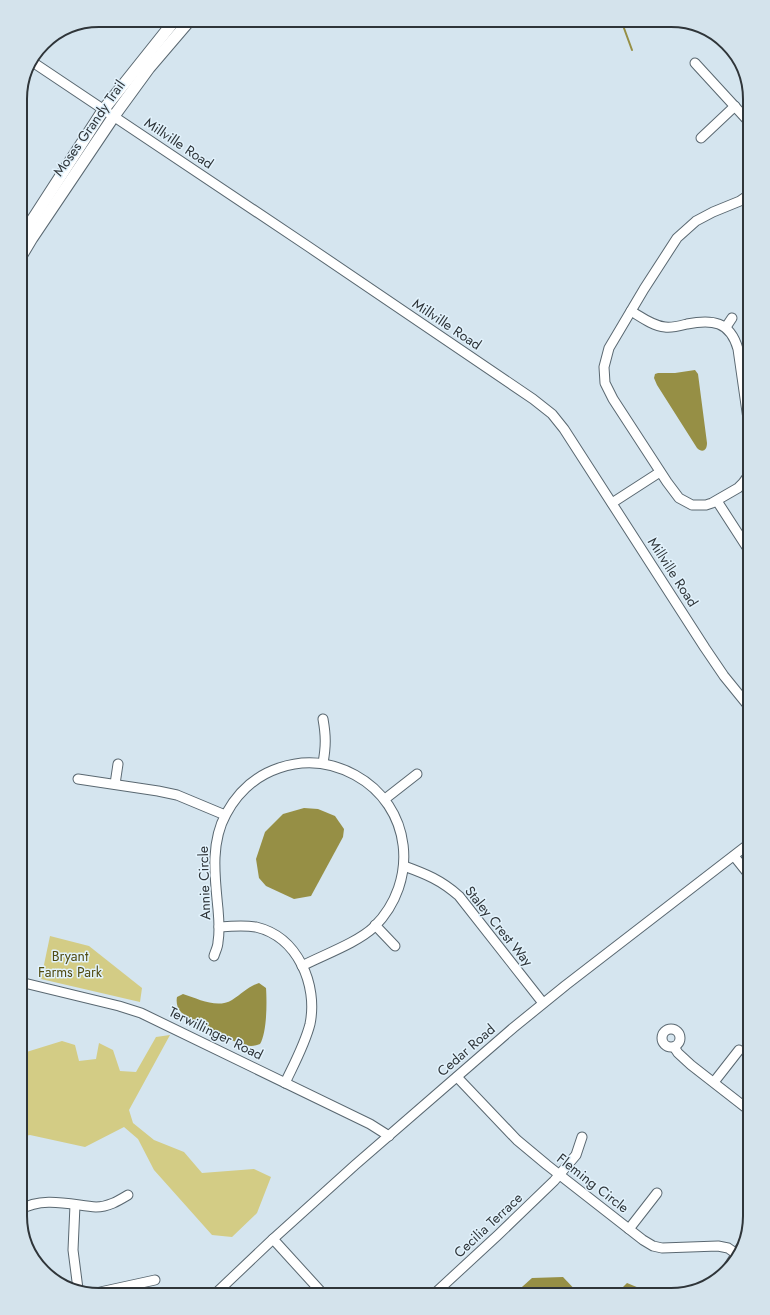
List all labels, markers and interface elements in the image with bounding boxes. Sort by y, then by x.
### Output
street label: Moses Grandy Trail [48,76,130,180]
street label: Millville Road [141,113,217,173]
street label: Millville Road [409,294,485,354]
street label: Millville Road [643,533,703,611]
street label: Annie Circle [193,846,215,920]
street label: Staley Crest Way [460,882,538,971]
park label: Bryant Farms Park [38,946,103,982]
street label: Terwillinger Road [166,1002,266,1064]
street label: Cedar Road [433,1019,499,1081]
street label: Fleming Circle [553,1149,633,1217]
street label: Cecilia Terrace [449,1188,527,1262]

